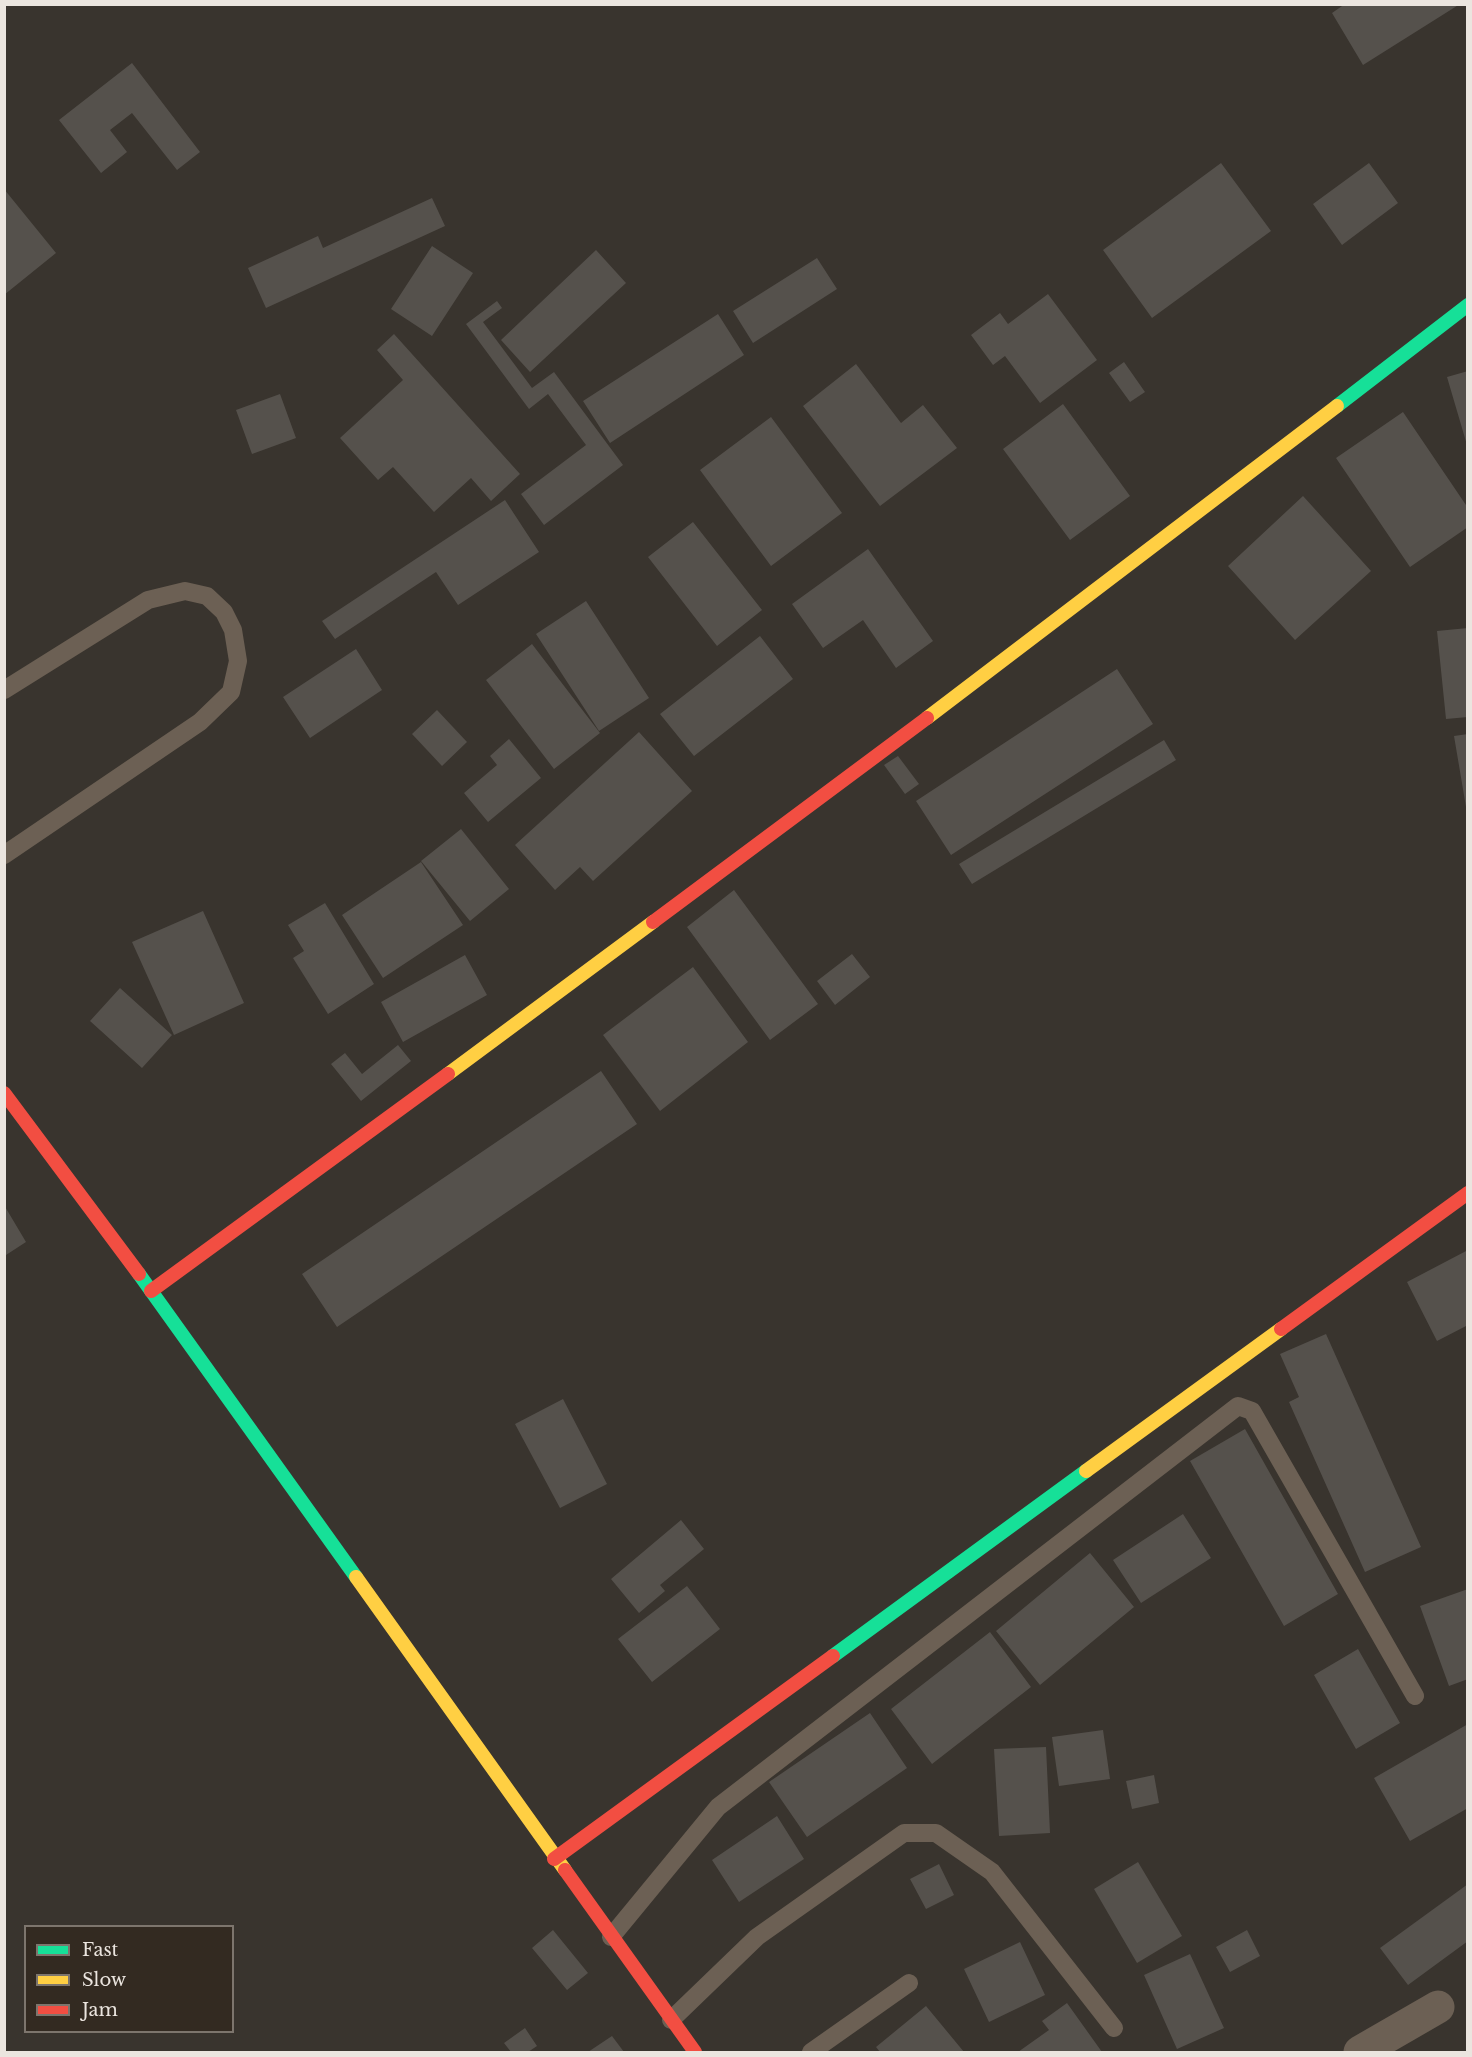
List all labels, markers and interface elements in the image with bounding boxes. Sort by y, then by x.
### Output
legend [24,1925,234,2033]
text: Fast [82,1939,118,1961]
text: Slow [82,1969,126,1991]
text: Jam [82,1999,118,2021]

